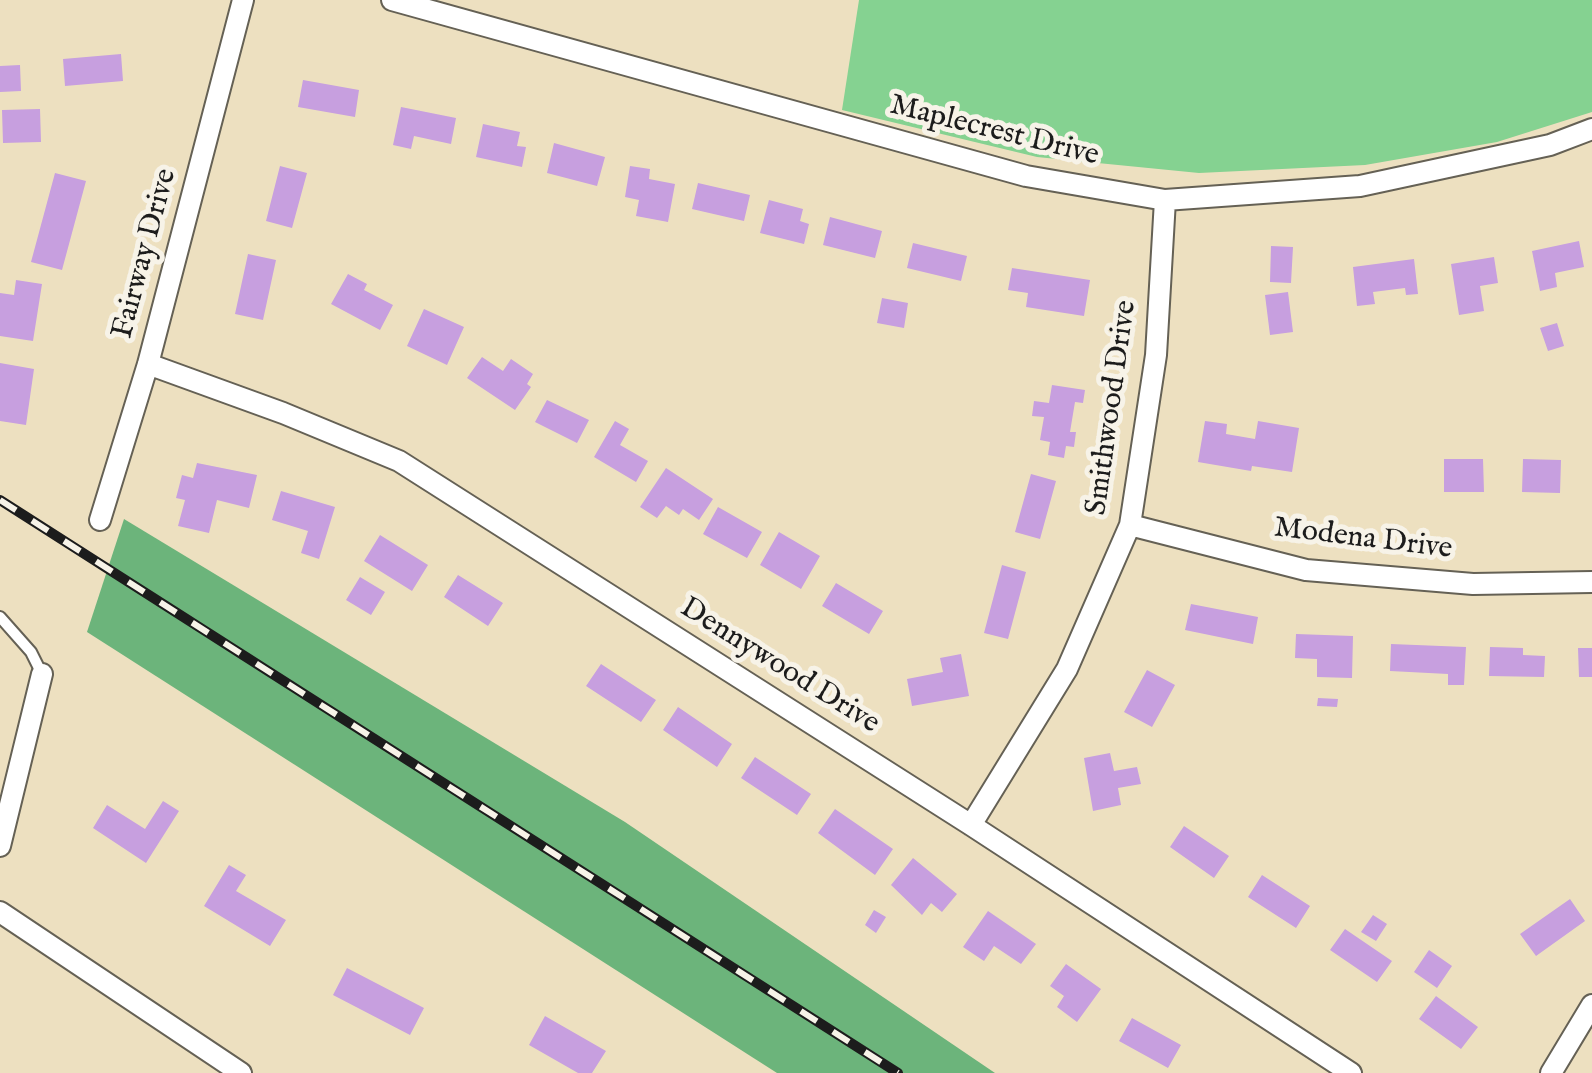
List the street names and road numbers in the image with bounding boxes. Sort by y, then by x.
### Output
street label: Maplecrest Drive [886,89,1102,175]
street label: Fairway Drive [106,165,186,343]
street label: Smithwood Drive [1080,298,1146,518]
street label: Modena Drive [1272,511,1454,569]
street label: Dennywood Drive [673,591,885,743]

